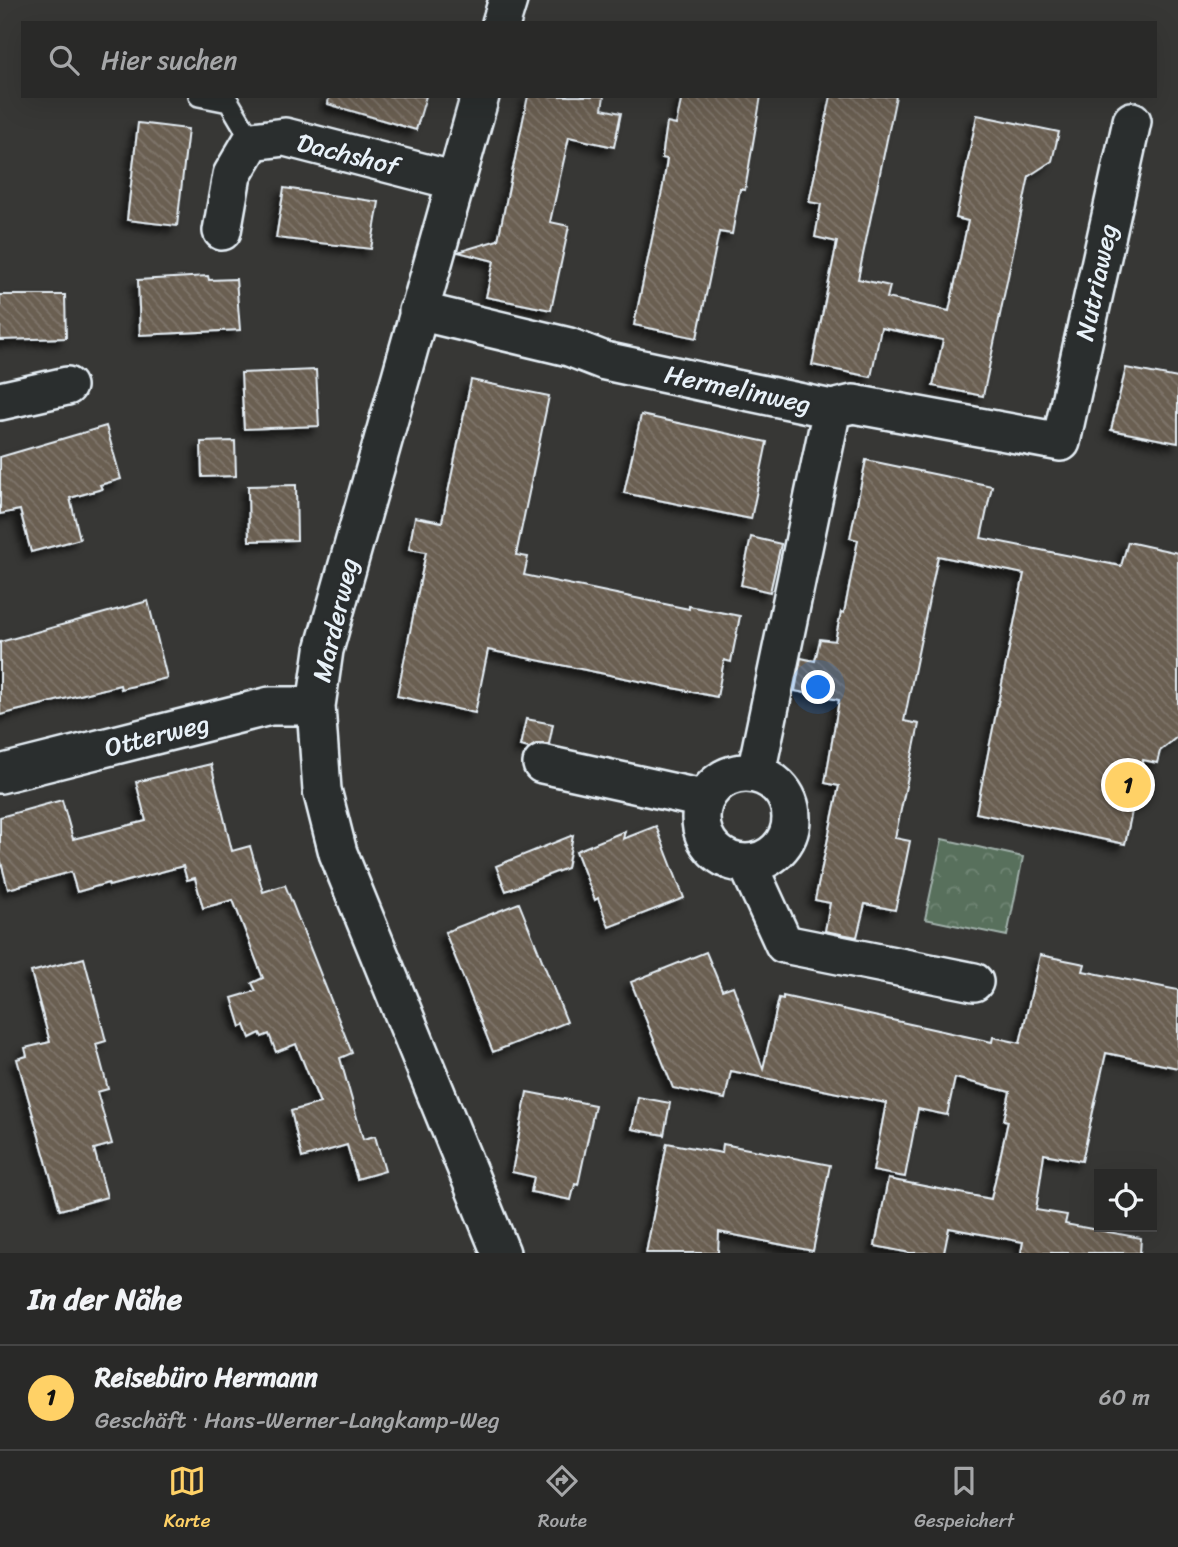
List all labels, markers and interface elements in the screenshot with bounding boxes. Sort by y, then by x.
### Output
search box [21,21,1157,98]
text: Hier suchen [101,37,237,83]
icon: search [45,41,83,79]
street label: Dachshof [292,119,407,190]
street label: Nutriaweg [1061,219,1131,345]
street label: Hermelinweg [660,351,816,427]
street label: Marderweg [298,553,372,687]
your location [801,670,835,704]
street label: Otterweg [100,700,214,770]
pin: 1 [1105,759,1151,811]
map controls [1094,1169,1157,1232]
button: locate [1094,1169,1157,1232]
text: In der Nähe [28,1272,182,1326]
text: Reisebüro Hermann [95,1354,318,1400]
text: 1 [46,1377,56,1418]
text: 60 m [1099,1377,1150,1418]
text: Geschäft · Hans-Werner-Langkamp-Weg [95,1400,500,1441]
tab: Karte [164,1462,211,1537]
tab: Route [538,1462,587,1537]
tab: Gespeichert [914,1462,1014,1537]

